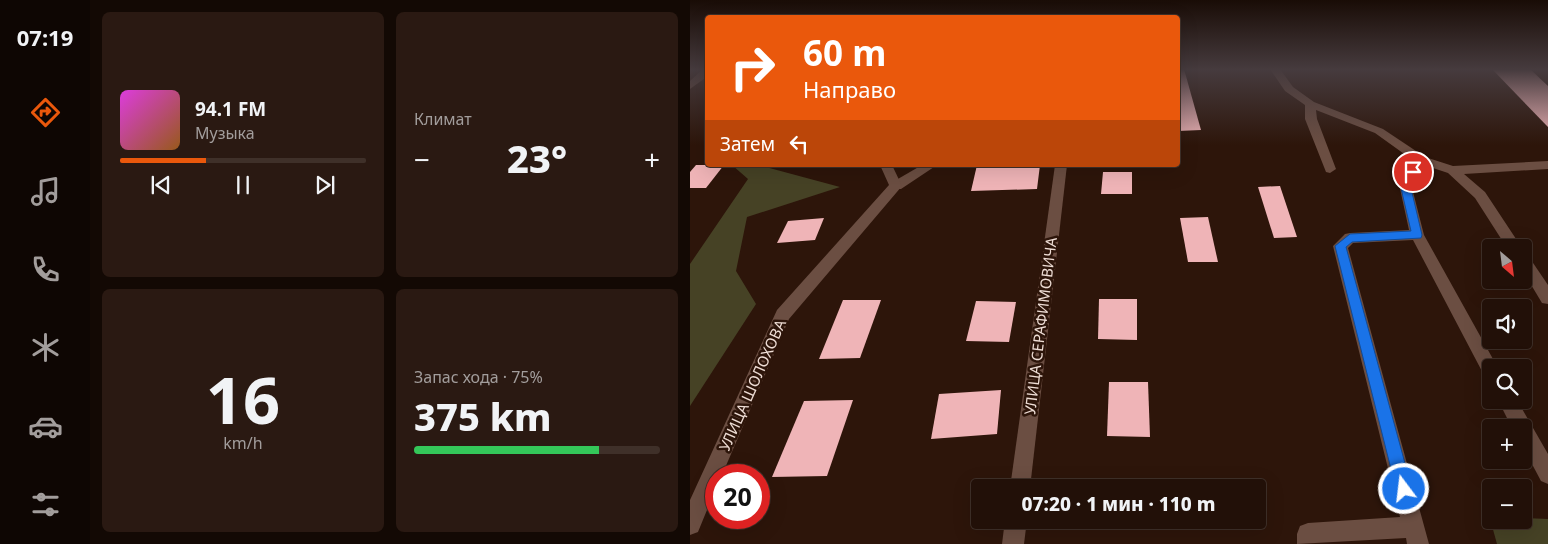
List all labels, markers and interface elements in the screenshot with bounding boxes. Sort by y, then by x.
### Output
text: 07:19 [17,22,73,52]
text: 60 m [803,29,886,76]
icon: right [720,35,785,100]
text: Направо [803,74,896,104]
icon: directions [28,95,63,130]
text: 94.1 FM [195,96,266,122]
text: Климат [414,108,472,130]
text: Музыка [195,122,255,144]
icon: left [785,130,813,158]
text: Затем [720,131,775,157]
text: 23° [507,132,567,184]
text: − [414,140,430,178]
text: + [644,140,660,178]
pin [1392,151,1434,193]
icon: arrive [1399,158,1427,186]
icon: previous [147,171,175,199]
icon: pause [229,171,257,199]
icon: next [311,171,339,199]
icon: music [28,174,63,209]
street label: УЛИЦА СЕРАФИМОВИЧА [1019,236,1061,416]
north arrow [1482,239,1532,289]
map controls [1482,239,1532,529]
icon: phone [28,252,63,287]
button: sound [1482,299,1532,349]
street label: УЛИЦА ШОЛОХОВА [714,316,790,454]
icon: climate [28,330,63,365]
text: 16 [206,355,280,443]
button: search [1482,359,1532,409]
text: Запас хода · 75% [414,366,543,388]
text: 375 km [414,390,552,442]
icon: car [28,409,63,444]
button: + [1482,419,1532,469]
text: km/h [223,432,263,454]
position arrow [1377,462,1429,514]
speed limit sign: 20 [705,464,770,529]
button: − [1482,479,1532,529]
icon: filters [28,487,63,522]
text: 07:20 · 1 мин · 110 m [1022,491,1215,517]

